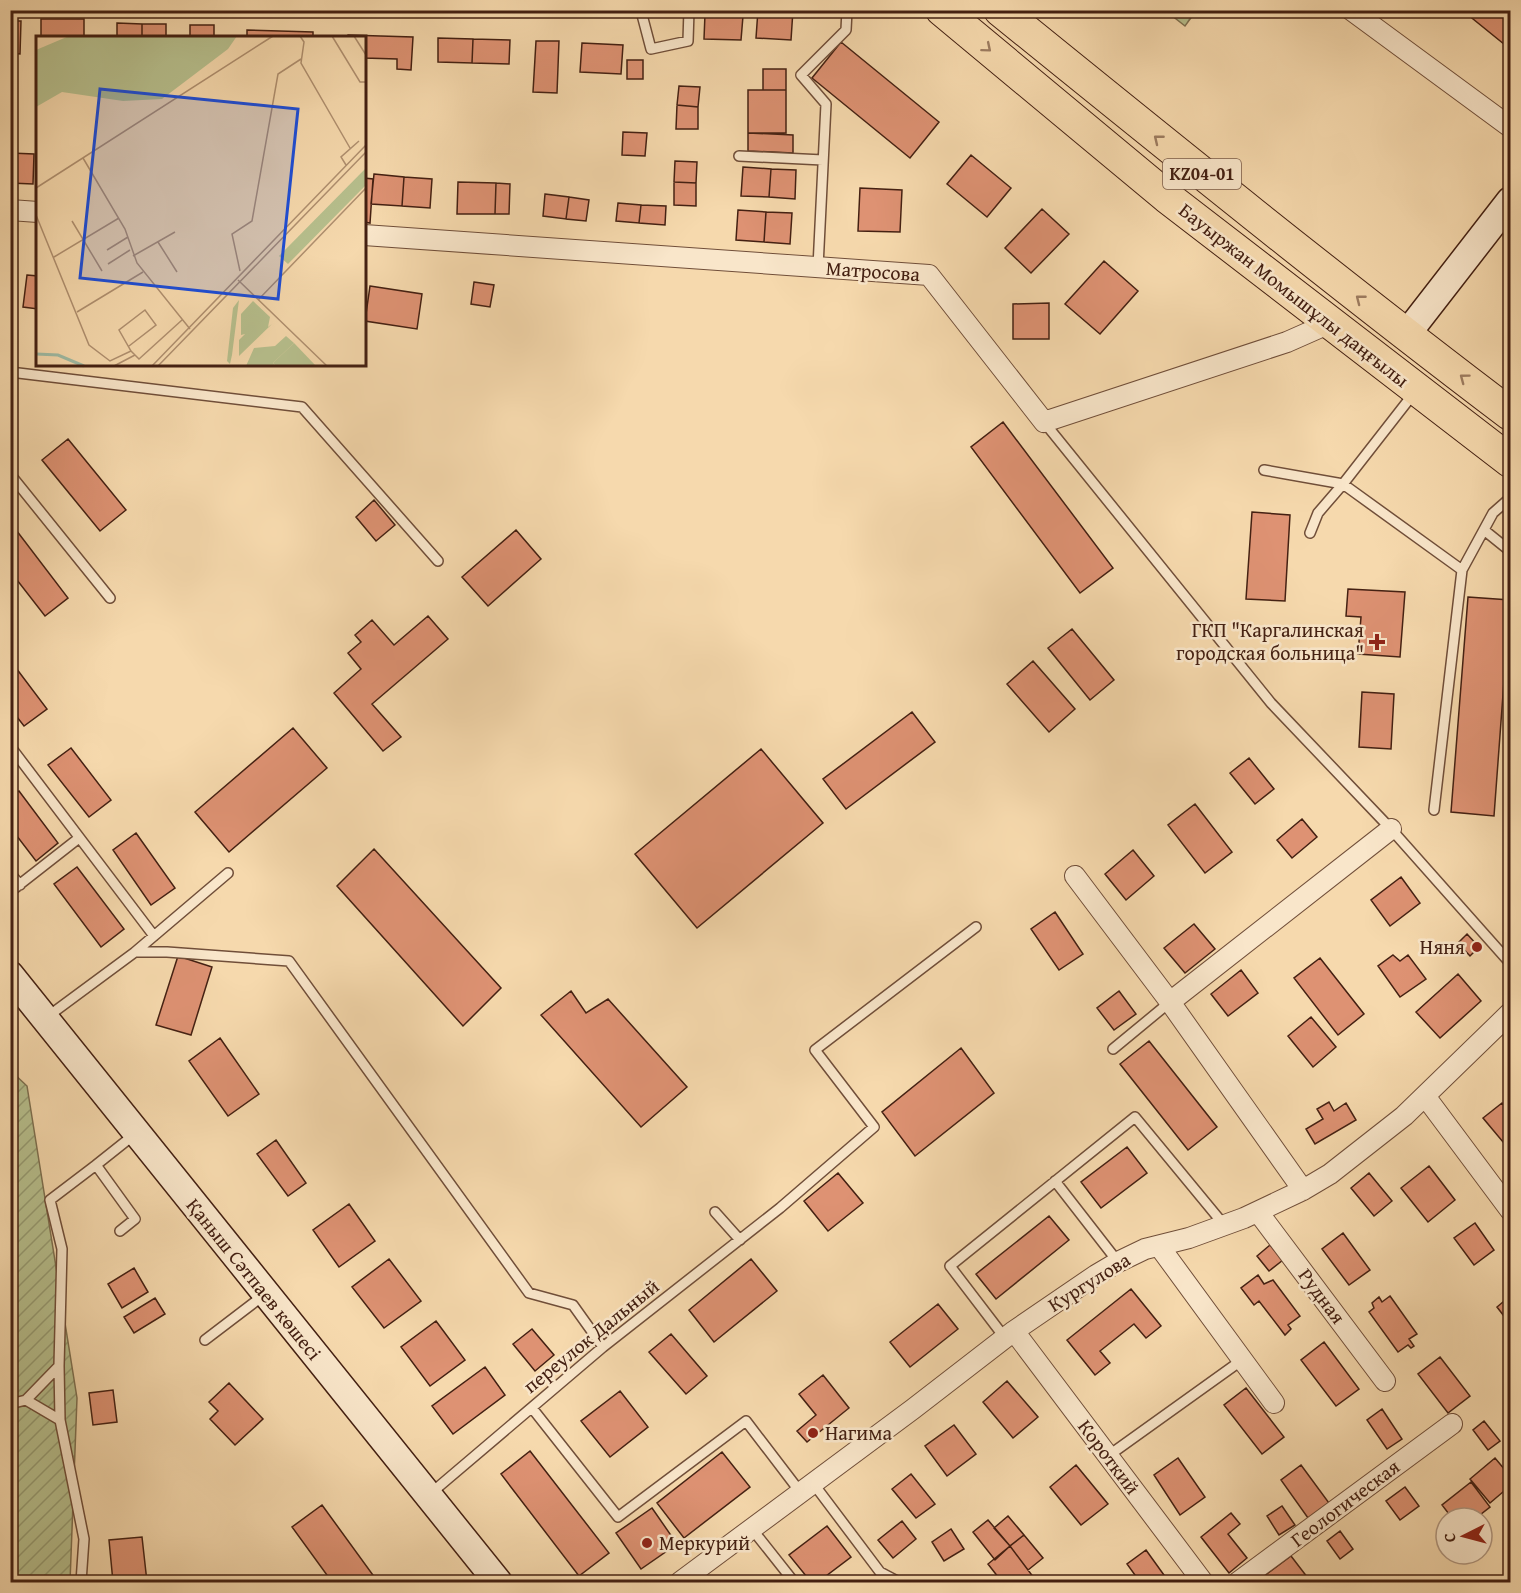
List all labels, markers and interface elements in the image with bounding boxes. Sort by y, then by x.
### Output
inset map [36,36,366,366]
one-way arrow [980,41,991,52]
one-way arrow [1154,135,1165,146]
road number: KZ04-01 [1163,159,1241,189]
street label: Бауыржан Момышұлы даңғылы [1173,195,1416,394]
street label: Матросова [825,253,922,288]
one-way arrow [1356,295,1367,306]
one-way arrow [1459,375,1470,386]
place label: ГКП "Каргалинская городская больница" [1176,615,1364,667]
marker: ГКП "Каргалинская городская больница" [1368,633,1386,651]
place label: Няня [1420,932,1465,961]
marker: Няня [1470,940,1484,954]
street label: Қаныш Сәтпаев көшесі [180,1191,329,1366]
street label: Кургулова [1042,1245,1136,1318]
street label: Рудная [1292,1262,1353,1330]
street label: переулок Дальный [517,1272,665,1400]
street label: Короткий [1072,1413,1147,1500]
place label: Нагима [825,1418,892,1447]
marker: Нагима [806,1426,820,1440]
street label: Геологическая [1284,1452,1405,1553]
north arrow [1434,1506,1494,1566]
place label: Меркурий [659,1528,750,1557]
text: С [1437,1532,1461,1543]
marker: Меркурий [640,1536,654,1550]

